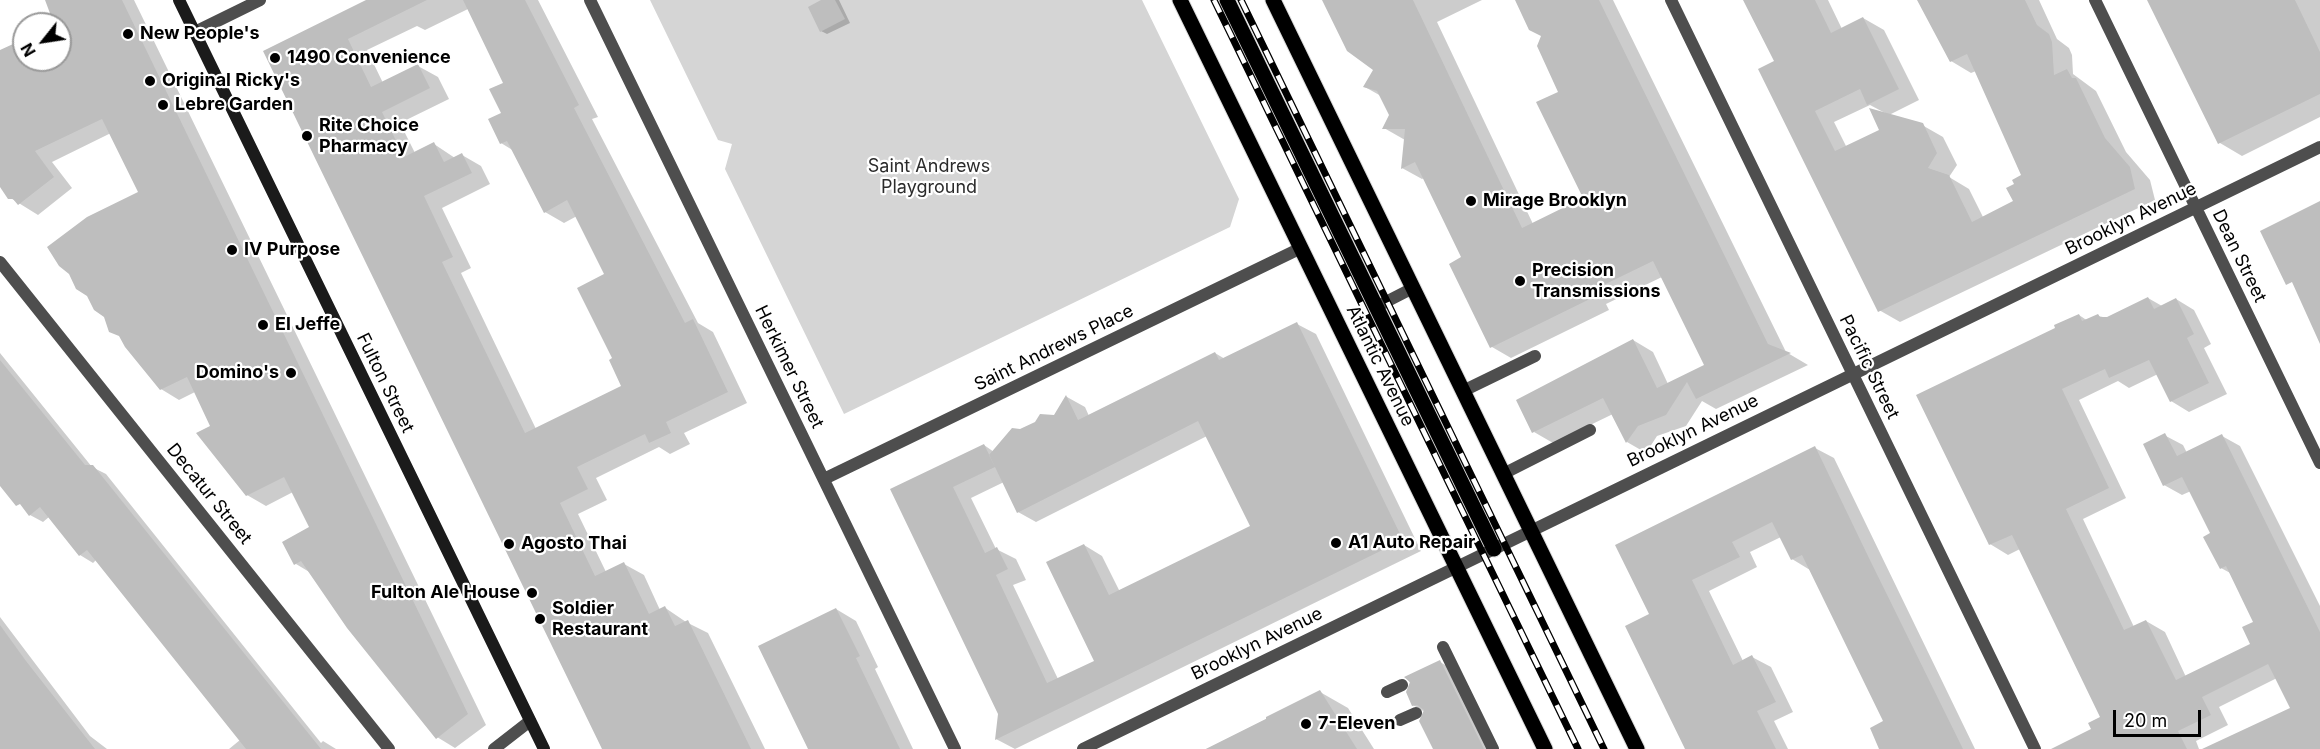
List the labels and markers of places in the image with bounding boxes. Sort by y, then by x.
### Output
place label: New People's [140,23,260,45]
marker: New People's [121,27,135,41]
place label: 1490 Convenience [287,47,451,69]
marker: 1490 Convenience [268,51,282,65]
place label: Original Ricky's [162,70,300,92]
marker: Original Ricky's [143,74,157,88]
place label: Lebre Garden [175,94,293,116]
marker: Lebre Garden [156,98,170,112]
place label: Rite Choice Pharmacy [319,115,419,158]
marker: Rite Choice Pharmacy [300,129,314,143]
place label: Mirage Brooklyn [1483,190,1627,212]
marker: Mirage Brooklyn [1464,194,1478,208]
place label: IV Purpose [244,239,340,261]
marker: IV Purpose [225,243,239,257]
place label: Precision Transmissions [1532,260,1660,302]
marker: Precision Transmissions [1513,274,1527,288]
place label: El Jeffe [275,314,340,336]
marker: El Jeffe [256,318,270,332]
place label: Domino's [196,362,279,384]
marker: Domino's [284,366,298,380]
place label: A1 Auto Repair [1348,532,1475,554]
place label: Agosto Thai [521,533,627,555]
marker: A1 Auto Repair [1329,536,1343,550]
marker: Agosto Thai [502,537,516,551]
place label: Fulton Ale House [371,582,520,604]
marker: Fulton Ale House [525,586,539,600]
place label: Soldier Restaurant [552,598,648,640]
marker: Soldier Restaurant [533,612,547,626]
place label: 7-Eleven [1318,713,1395,735]
marker: 7-Eleven [1299,717,1313,731]

